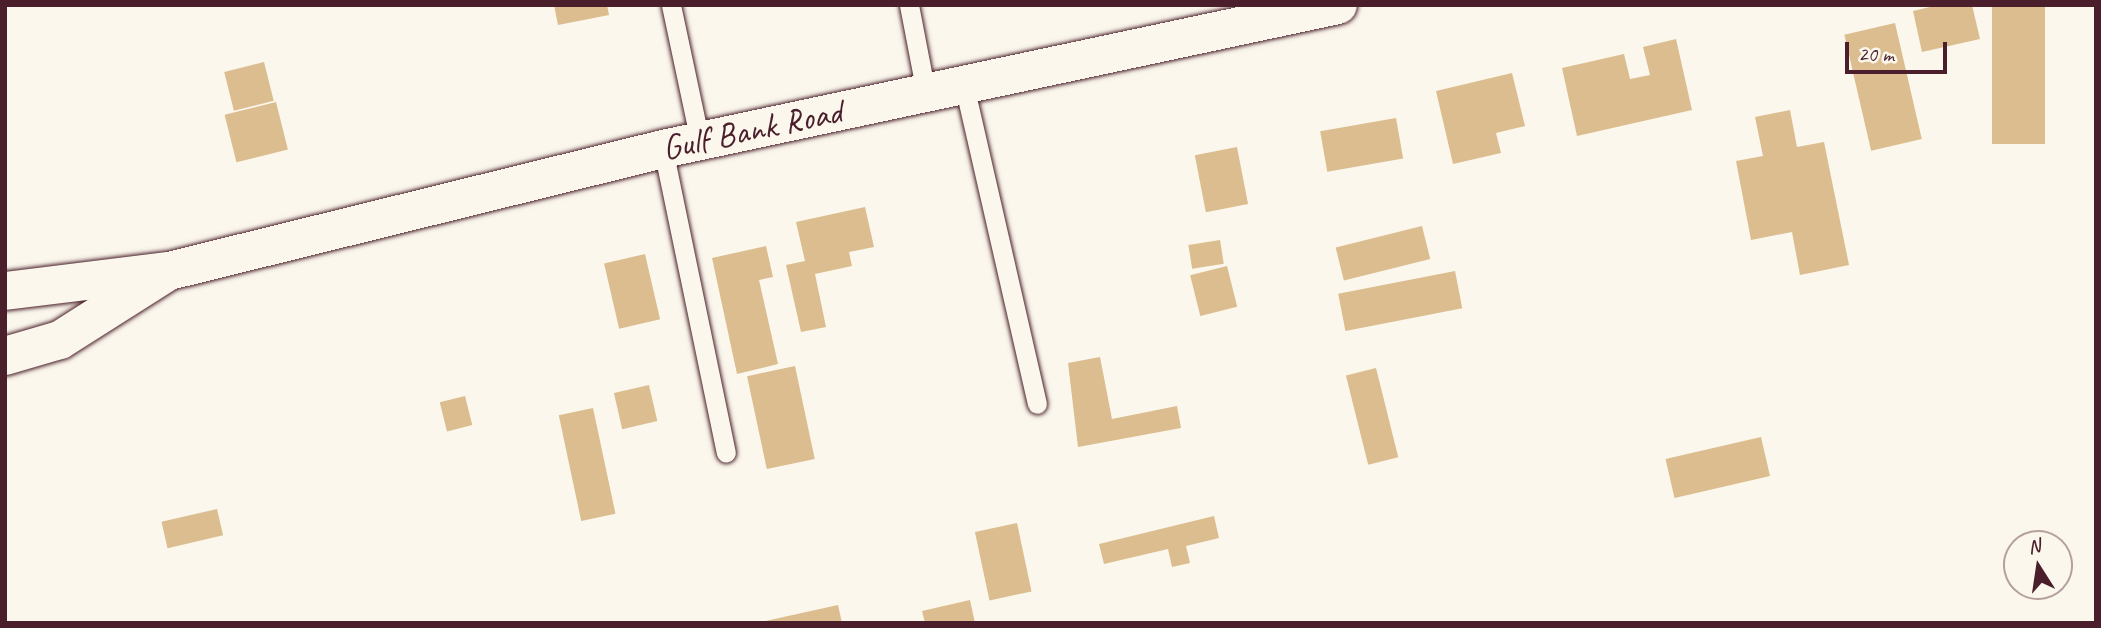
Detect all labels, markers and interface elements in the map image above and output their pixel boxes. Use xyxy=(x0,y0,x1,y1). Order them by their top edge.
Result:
scale bar xyxy=(1849,28,1951,72)
text: 20 m xyxy=(1858,41,1894,67)
street label: Gulf Bank Road xyxy=(658,90,846,170)
north arrow xyxy=(2003,530,2073,600)
text: N xyxy=(2026,533,2042,559)

